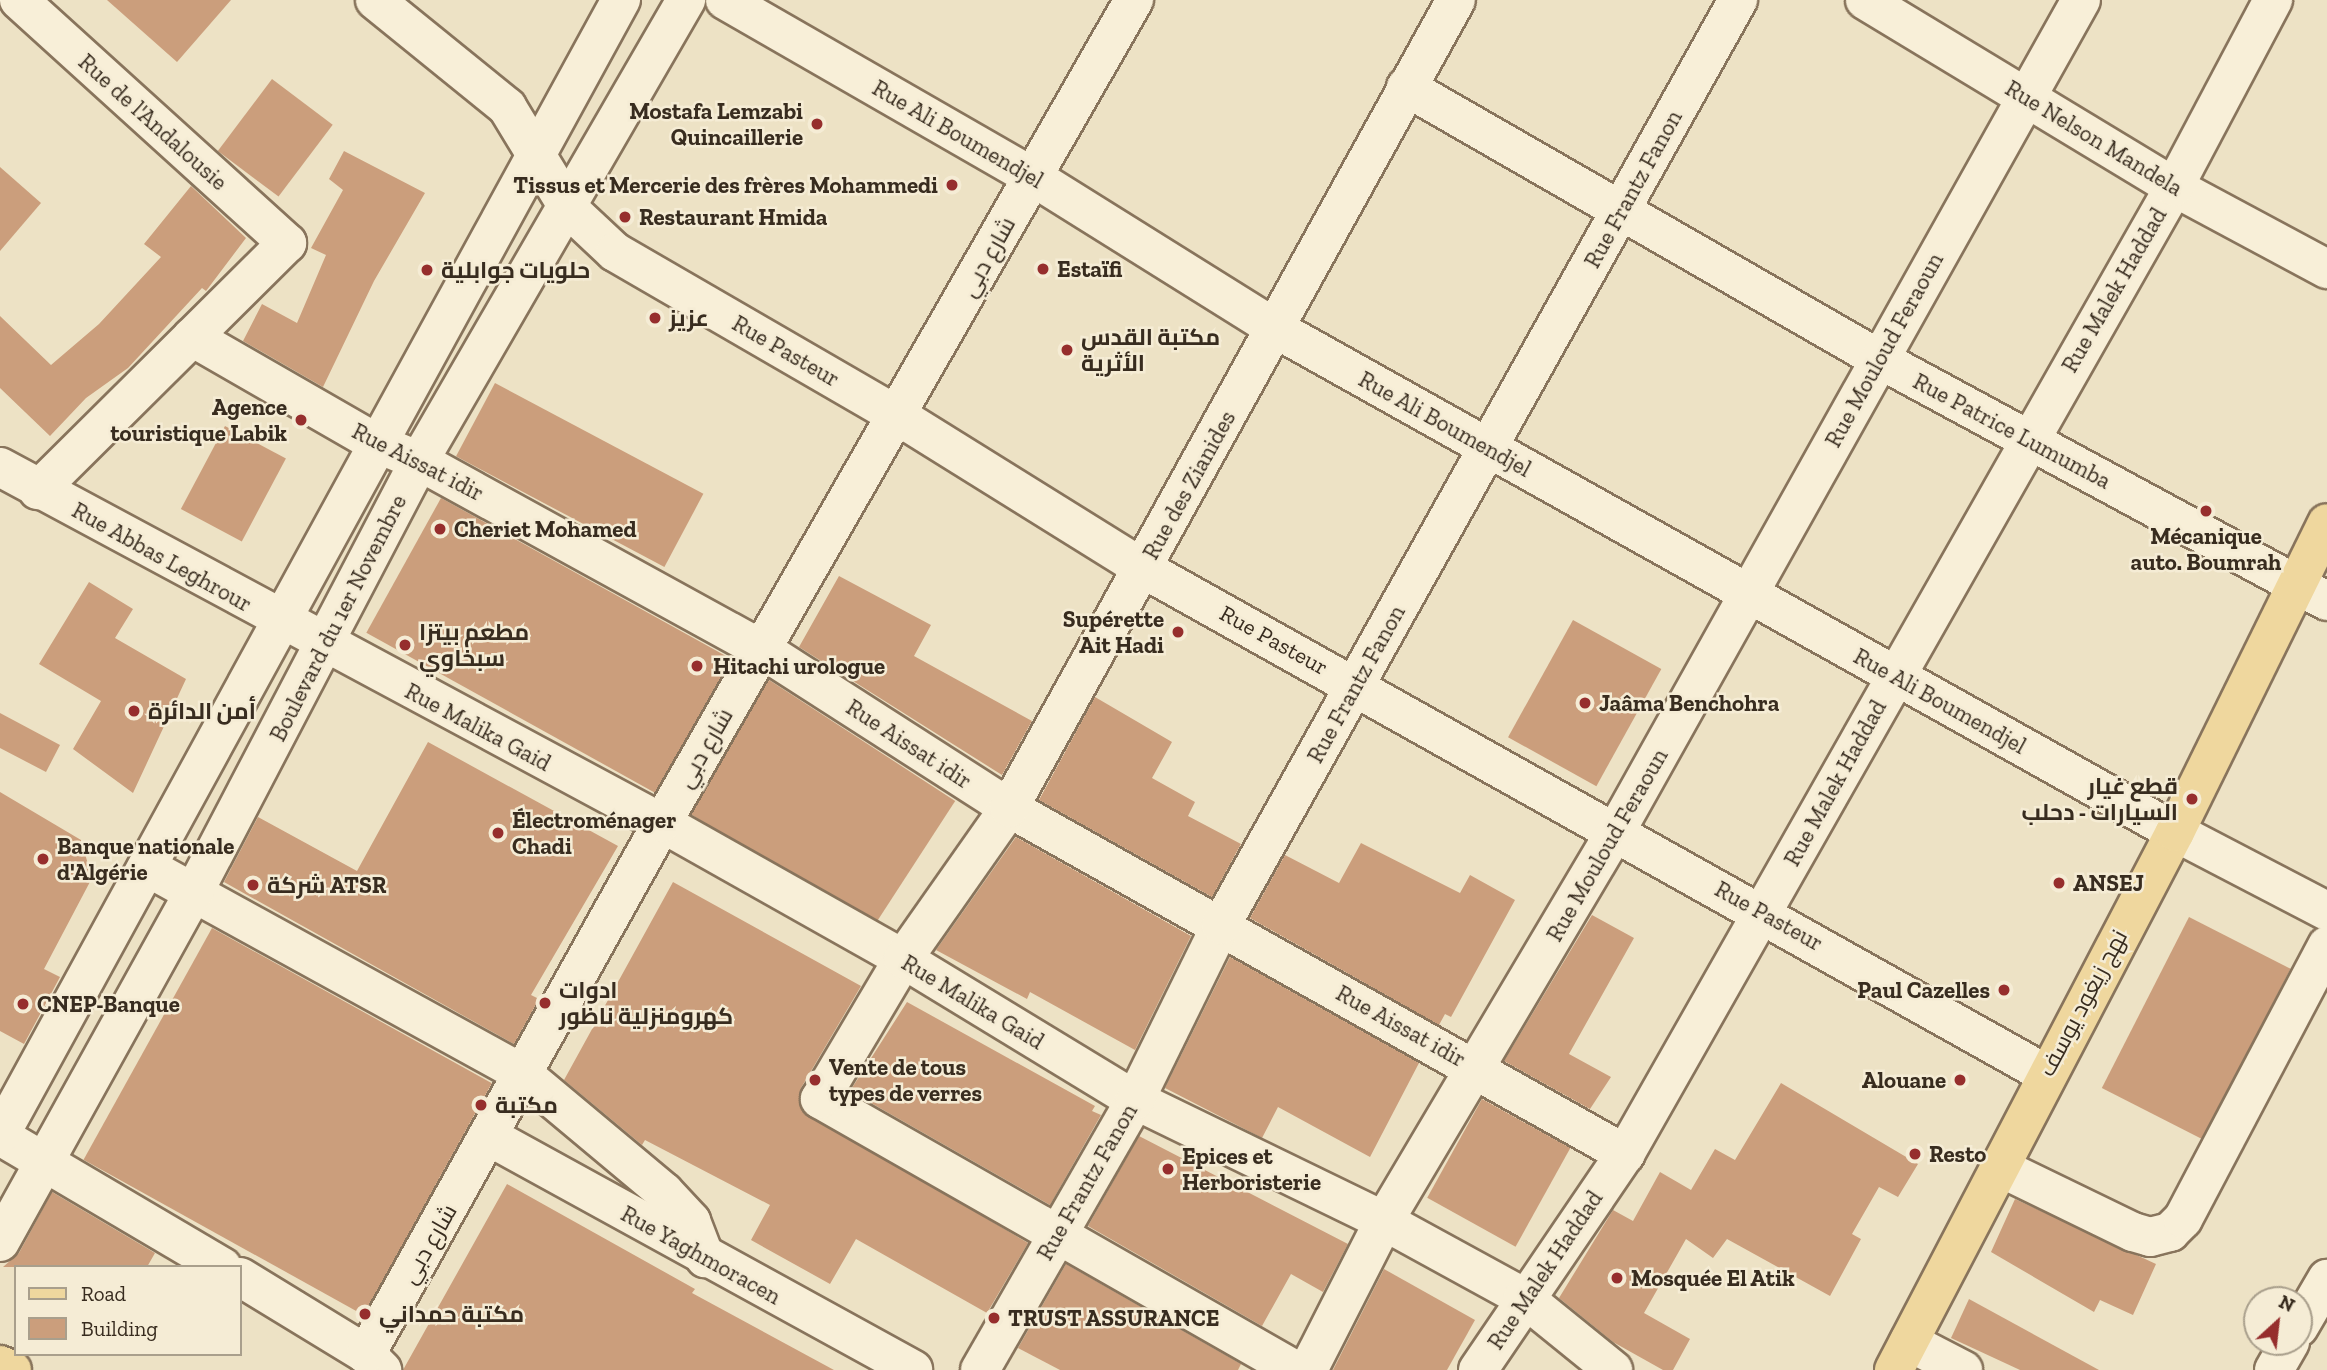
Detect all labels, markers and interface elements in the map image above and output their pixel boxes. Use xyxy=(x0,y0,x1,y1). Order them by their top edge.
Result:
street label: Rue de l'Andalousie xyxy=(73,48,233,196)
street label: Rue Ali Boumendjel xyxy=(867,74,1049,194)
street label: Rue Nelson Mandela xyxy=(2000,74,2188,202)
place label: Mostafa Lemzabi Quincaillerie xyxy=(629,97,803,151)
street label: Rue Frantz Fanon xyxy=(1578,105,1688,273)
marker: Mostafa Lemzabi Quincaillerie xyxy=(809,116,825,132)
place label: Tissus et Mercerie des frères Mohammedi xyxy=(513,171,938,199)
marker: Tissus et Mercerie des frères Mohammedi xyxy=(944,177,960,193)
place label: Restaurant Hmida xyxy=(639,203,827,231)
street label: Rue Malek Haddad xyxy=(2056,203,2172,377)
marker: Restaurant Hmida xyxy=(617,209,633,225)
street label: شارع دبي xyxy=(955,212,1021,302)
street label: Rue Mouloud Feraoun xyxy=(1819,248,1949,452)
place label: Estaïfi xyxy=(1057,255,1123,283)
place label: حلويات جوابلية xyxy=(441,256,590,284)
marker: Estaïfi xyxy=(1035,261,1051,277)
marker: حلويات جوابلية xyxy=(419,262,435,278)
place label: عزيز xyxy=(669,304,709,332)
street label: Rue Pasteur xyxy=(727,309,845,393)
marker: عزيز xyxy=(647,310,663,326)
place label: مكتبة القدس الأثرية xyxy=(1081,323,1220,377)
marker: مكتبة القدس الأثرية xyxy=(1059,342,1075,358)
street label: Rue Ali Boumendjel xyxy=(1354,365,1536,483)
street label: Rue Patrice Lumumba xyxy=(1908,367,2116,495)
place label: Agence touristique Labik xyxy=(110,393,287,447)
street label: Rue des Zianides xyxy=(1137,406,1241,564)
marker: Agence touristique Labik xyxy=(293,412,309,428)
street label: Rue Aissat idir xyxy=(347,417,489,507)
street label: Boulevard du 1er Novembre xyxy=(264,490,412,746)
street label: Rue Abbas Leghrour xyxy=(67,496,257,618)
marker: Mécanique auto. Boumrah xyxy=(2198,503,2214,519)
place label: Cheriet Mohamed xyxy=(454,515,637,543)
marker: Cheriet Mohamed xyxy=(432,521,448,537)
place label: Mécanique auto. Boumrah xyxy=(2131,522,2281,576)
street label: Rue Pasteur xyxy=(1215,599,1333,681)
street label: Rue Frantz Fanon xyxy=(1301,600,1411,768)
place label: Supérette Ait Hadi xyxy=(1063,605,1164,659)
place label: مطعم بيتزا سبخاوي xyxy=(419,618,529,672)
marker: Supérette Ait Hadi xyxy=(1170,624,1186,640)
marker: مطعم بيتزا سبخاوي xyxy=(397,637,413,653)
street label: Rue Ali Boumendjel xyxy=(1849,642,2031,760)
place label: Hitachi urologue xyxy=(713,652,885,680)
marker: Hitachi urologue xyxy=(687,656,707,676)
street label: Rue Malika Gaid xyxy=(400,677,556,777)
place label: Jaâma Benchohra xyxy=(1599,689,1779,717)
street label: Rue Aissat idir xyxy=(841,693,977,795)
marker: Jaâma Benchohra xyxy=(1577,695,1593,711)
street label: Rue Malek Haddad xyxy=(1778,695,1892,871)
place label: أمن الدائرة xyxy=(148,697,256,725)
marker: أمن الدائرة xyxy=(126,703,142,719)
street label: شارع دبي xyxy=(671,703,739,793)
street label: Rue Mouloud Feraoun xyxy=(1541,744,1673,946)
place label: قطع غيار السيارات - دحلب xyxy=(2021,772,2178,826)
marker: قطع غيار السيارات - دحلب xyxy=(2184,791,2200,807)
place label: Électroménager Chadi xyxy=(512,806,676,860)
marker: Électroménager Chadi xyxy=(490,825,506,841)
place label: Banque nationale d'Algérie xyxy=(57,832,234,886)
marker: Banque nationale d'Algérie xyxy=(35,851,51,867)
place label: ANSEJ xyxy=(2073,869,2144,897)
place label: شركة ATSR xyxy=(267,871,387,899)
street label: Rue Pasteur xyxy=(1710,875,1828,957)
marker: ANSEJ xyxy=(2051,875,2067,891)
marker: شركة ATSR xyxy=(245,877,261,893)
street label: نهج زيغود يوسف xyxy=(2033,925,2133,1081)
street label: Rue Malika Gaid xyxy=(897,949,1049,1055)
place label: ادوات كهرومنزلية ناظور xyxy=(559,976,733,1030)
place label: Paul Cazelles xyxy=(1857,976,1990,1004)
street label: Rue Aissat idir xyxy=(1331,979,1471,1073)
marker: Paul Cazelles xyxy=(1996,982,2012,998)
place label: CNEP-Banque xyxy=(37,990,180,1018)
marker: ادوات كهرومنزلية ناظور xyxy=(537,995,553,1011)
marker: CNEP-Banque xyxy=(15,996,31,1012)
place label: Vente de tous types de verres xyxy=(829,1053,983,1107)
place label: Alouane xyxy=(1862,1066,1946,1094)
marker: Vente de tous types de verres xyxy=(807,1072,823,1088)
marker: Alouane xyxy=(1952,1072,1968,1088)
place label: مكتبة xyxy=(495,1091,558,1119)
marker: مكتبة xyxy=(473,1097,489,1113)
street label: Rue Frantz Fanon xyxy=(1031,1099,1143,1265)
place label: Resto xyxy=(1929,1140,1986,1168)
place label: Epices et Herboristerie xyxy=(1182,1142,1321,1196)
marker: Resto xyxy=(1907,1146,1923,1162)
marker: Epices et Herboristerie xyxy=(1160,1161,1176,1177)
street label: Rue Malek Haddad xyxy=(1482,1185,1608,1355)
street label: شارع دبي xyxy=(395,1199,463,1289)
street label: Rue Yaghmoracen xyxy=(616,1199,786,1311)
place label: Mosquée El Atik xyxy=(1631,1264,1795,1292)
legend xyxy=(14,1265,242,1356)
marker: Mosquée El Atik xyxy=(1609,1270,1625,1286)
text: Road xyxy=(81,1281,126,1306)
north arrow xyxy=(2243,1286,2313,1356)
text: N xyxy=(2275,1290,2299,1317)
place label: مكتبة حمداني xyxy=(379,1300,524,1328)
place label: TRUST ASSURANCE xyxy=(1008,1304,1220,1332)
marker: مكتبة حمداني xyxy=(357,1306,373,1322)
marker: TRUST ASSURANCE xyxy=(986,1310,1002,1326)
text: Building xyxy=(81,1316,158,1341)

